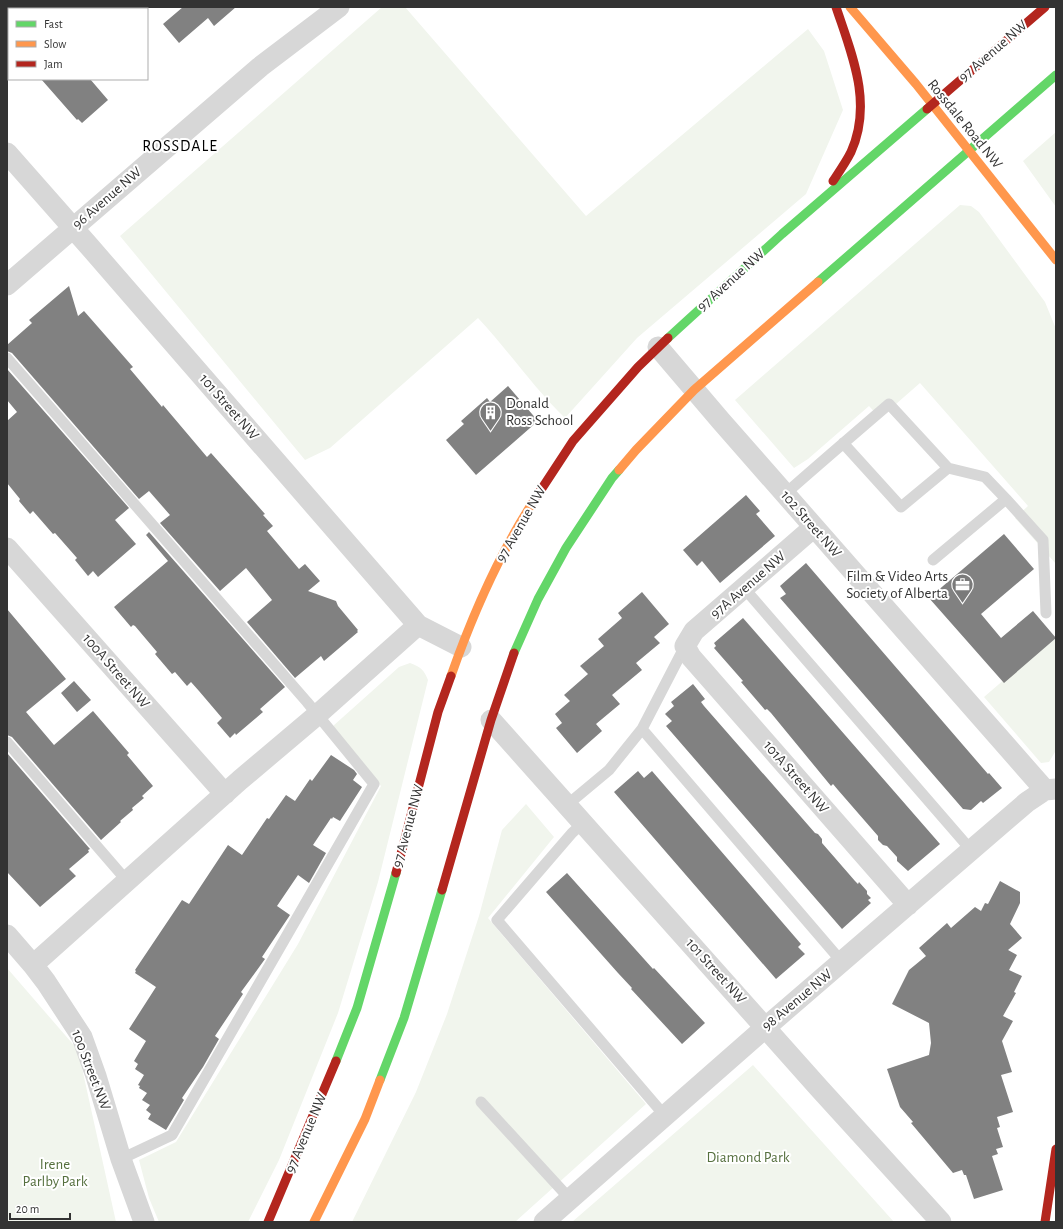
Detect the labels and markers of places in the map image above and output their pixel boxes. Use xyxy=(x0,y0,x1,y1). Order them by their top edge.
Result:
place label: Donald Ross School xyxy=(506,396,574,428)
building icon: Donald Ross School xyxy=(477,399,503,432)
place label: Film & Video Arts Society of Alberta xyxy=(846,569,948,601)
office icon: Film & Video Arts Society of Alberta xyxy=(950,572,976,605)

